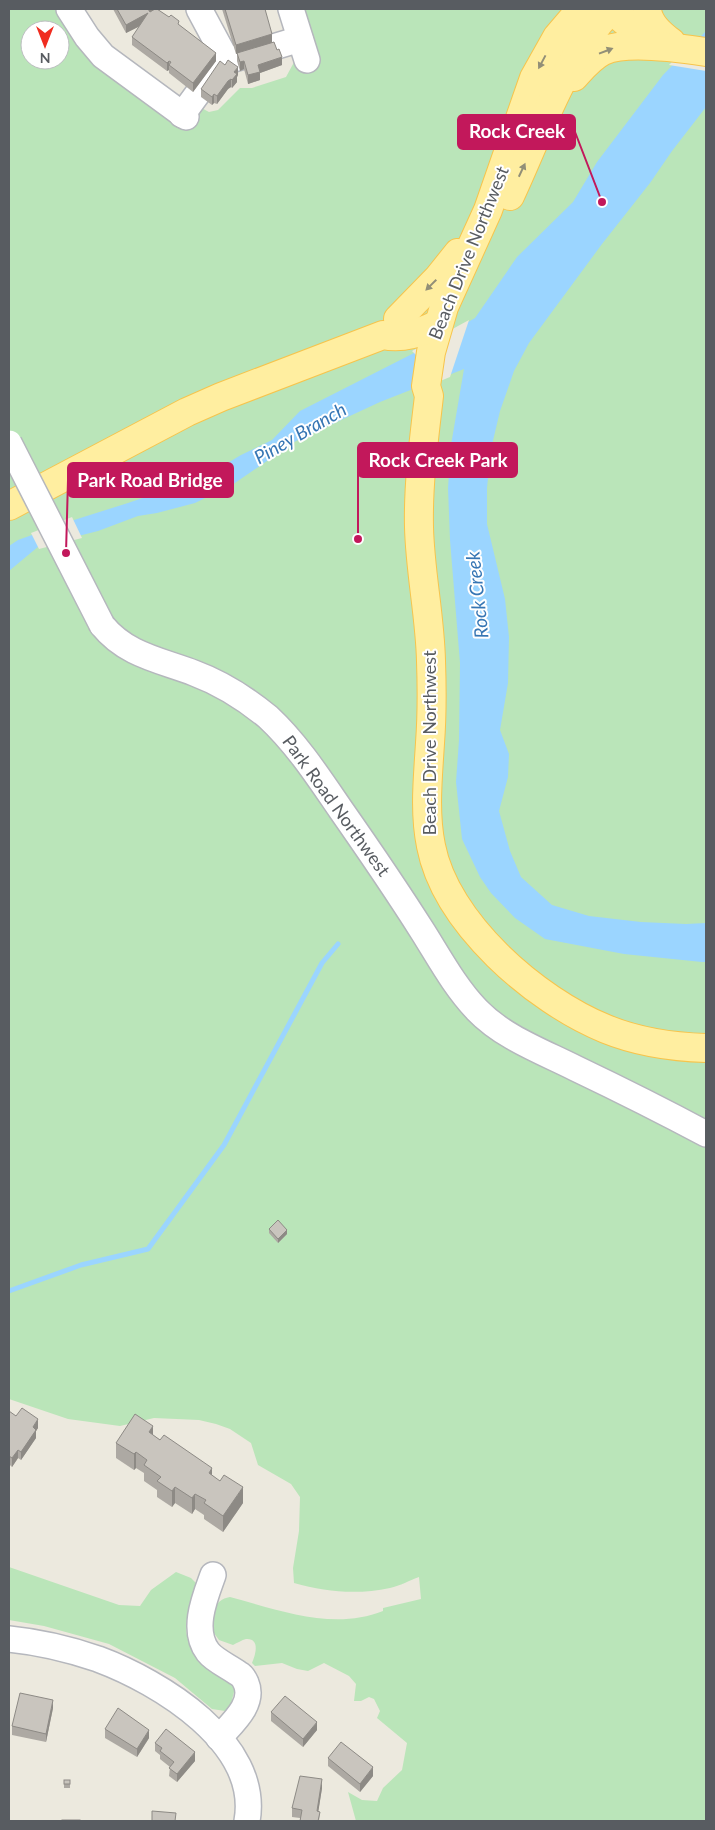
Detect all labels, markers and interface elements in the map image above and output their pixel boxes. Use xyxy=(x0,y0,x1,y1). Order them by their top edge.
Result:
north arrow xyxy=(20,20,70,70)
one-way arrow xyxy=(599,46,613,54)
text: N xyxy=(40,50,50,67)
one-way arrow xyxy=(538,55,547,69)
callout: Rock Creek xyxy=(458,115,575,149)
text: Rock Creek xyxy=(469,119,566,142)
street label: Beach Drive Northwest xyxy=(423,162,513,343)
one-way arrow xyxy=(519,163,527,177)
one-way arrow xyxy=(425,279,437,291)
water label: Piney Branch xyxy=(249,397,350,468)
callout: Rock Creek Park xyxy=(358,443,517,477)
text: Rock Creek Park xyxy=(368,448,508,471)
callout: Park Road Bridge xyxy=(68,463,233,497)
text: Park Road Bridge xyxy=(77,468,223,491)
water label: Rock Creek xyxy=(460,549,493,640)
street label: Beach Drive Northwest xyxy=(418,650,440,836)
street label: Park Road Northwest xyxy=(278,731,396,881)

